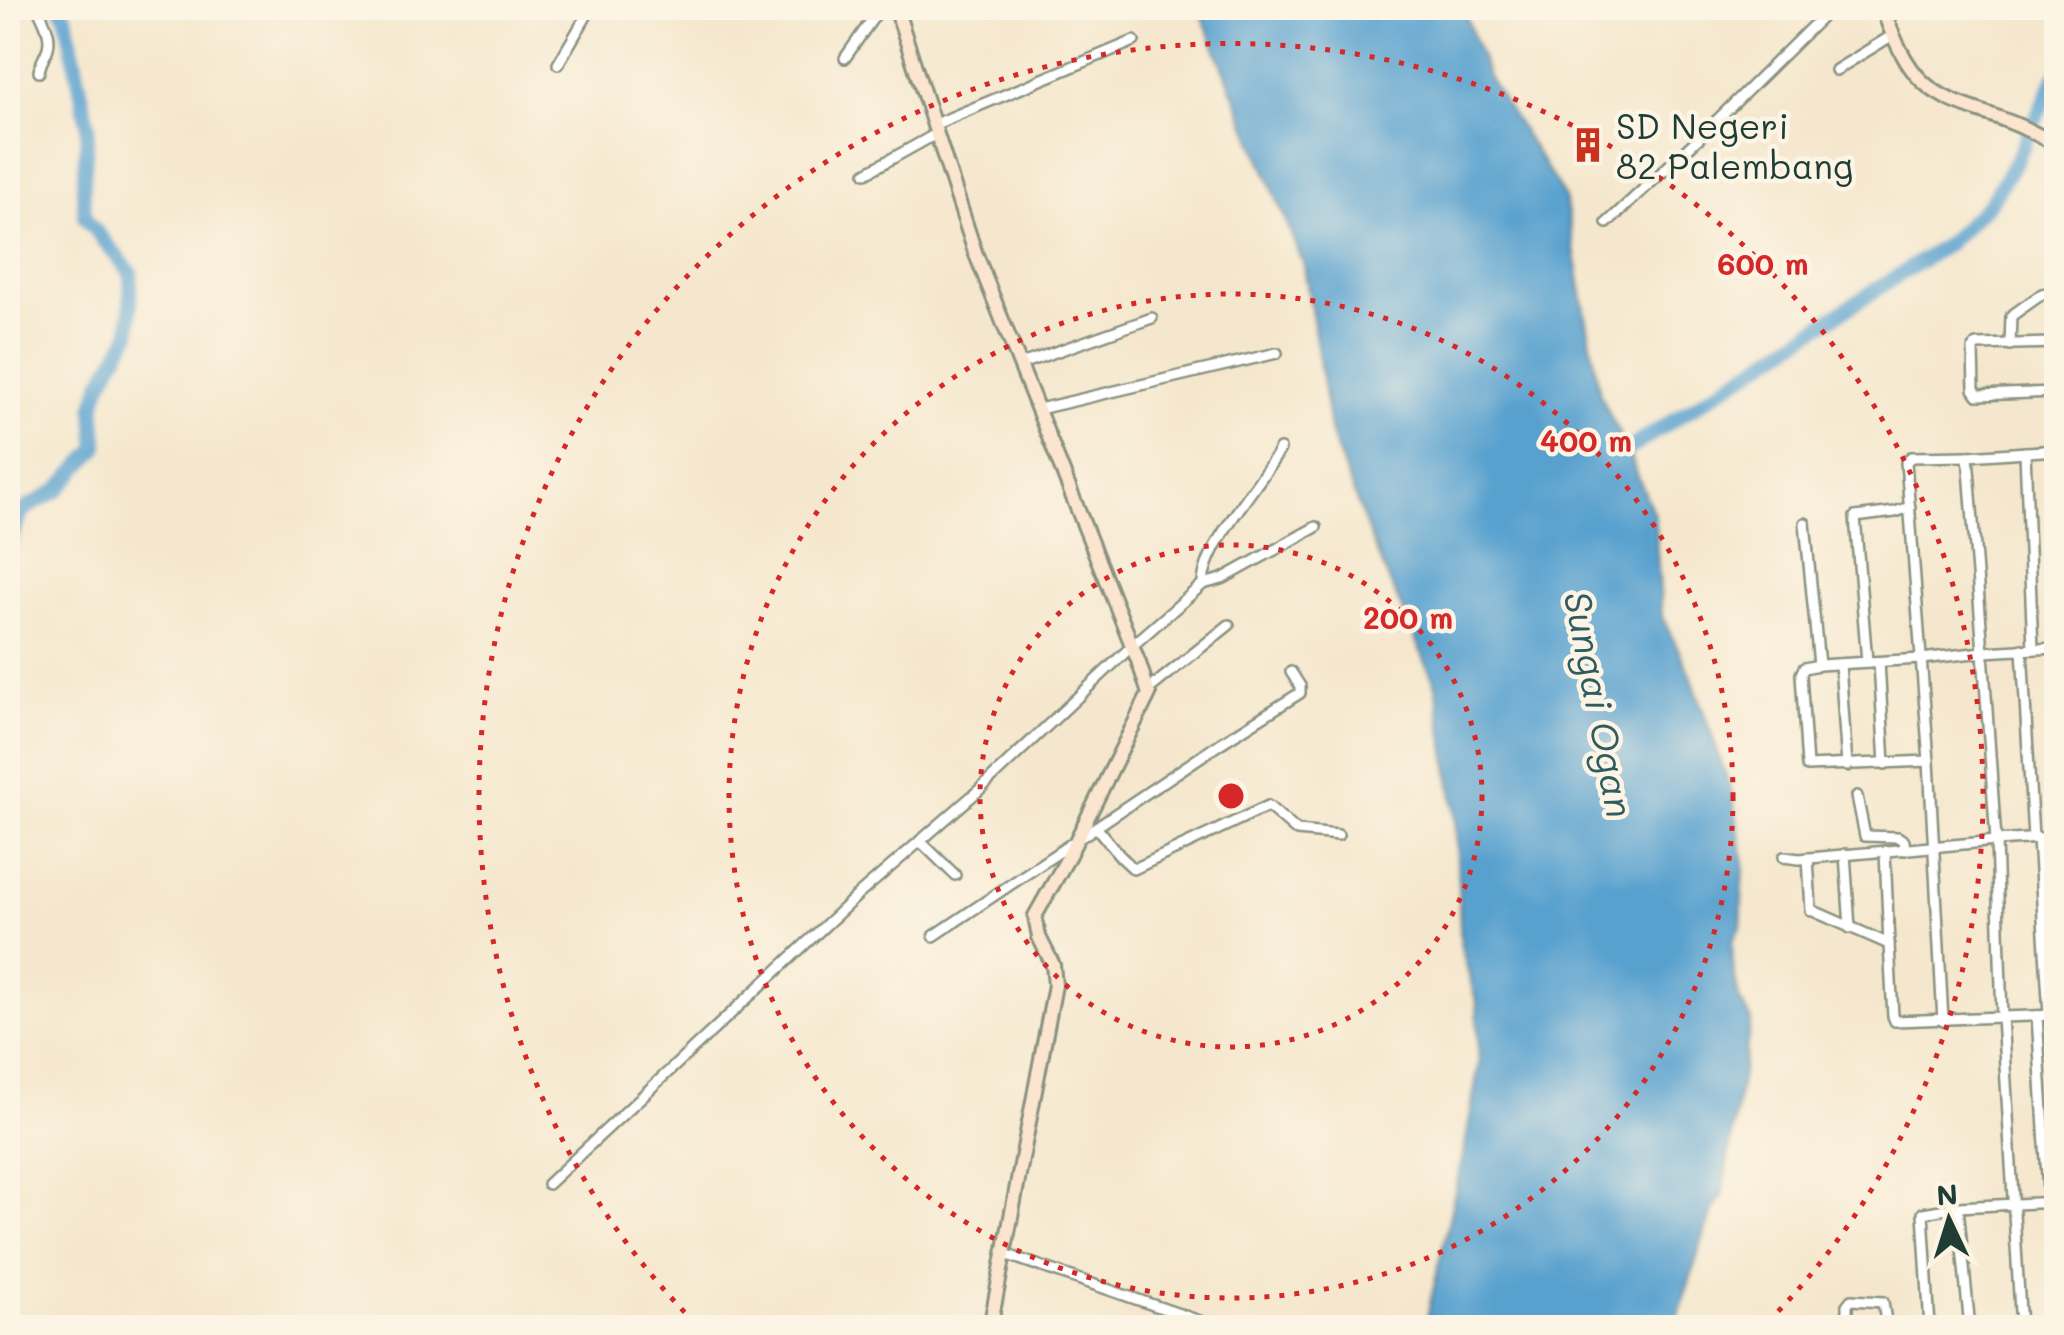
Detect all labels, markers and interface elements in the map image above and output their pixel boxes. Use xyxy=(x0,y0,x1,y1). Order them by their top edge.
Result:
place label: SD Negeri 82 Palembang xyxy=(1616,102,1853,188)
building icon: SD Negeri 82 Palembang xyxy=(1569,126,1607,164)
text: 600 m xyxy=(1717,243,1809,283)
text: 400 m xyxy=(1540,420,1632,460)
water label: Sungai Ogan xyxy=(1553,587,1646,822)
text: 200 m xyxy=(1363,597,1453,637)
centre of rings xyxy=(1213,778,1249,814)
north arrow xyxy=(1899,1170,1999,1270)
text: N xyxy=(1935,1175,1959,1213)

